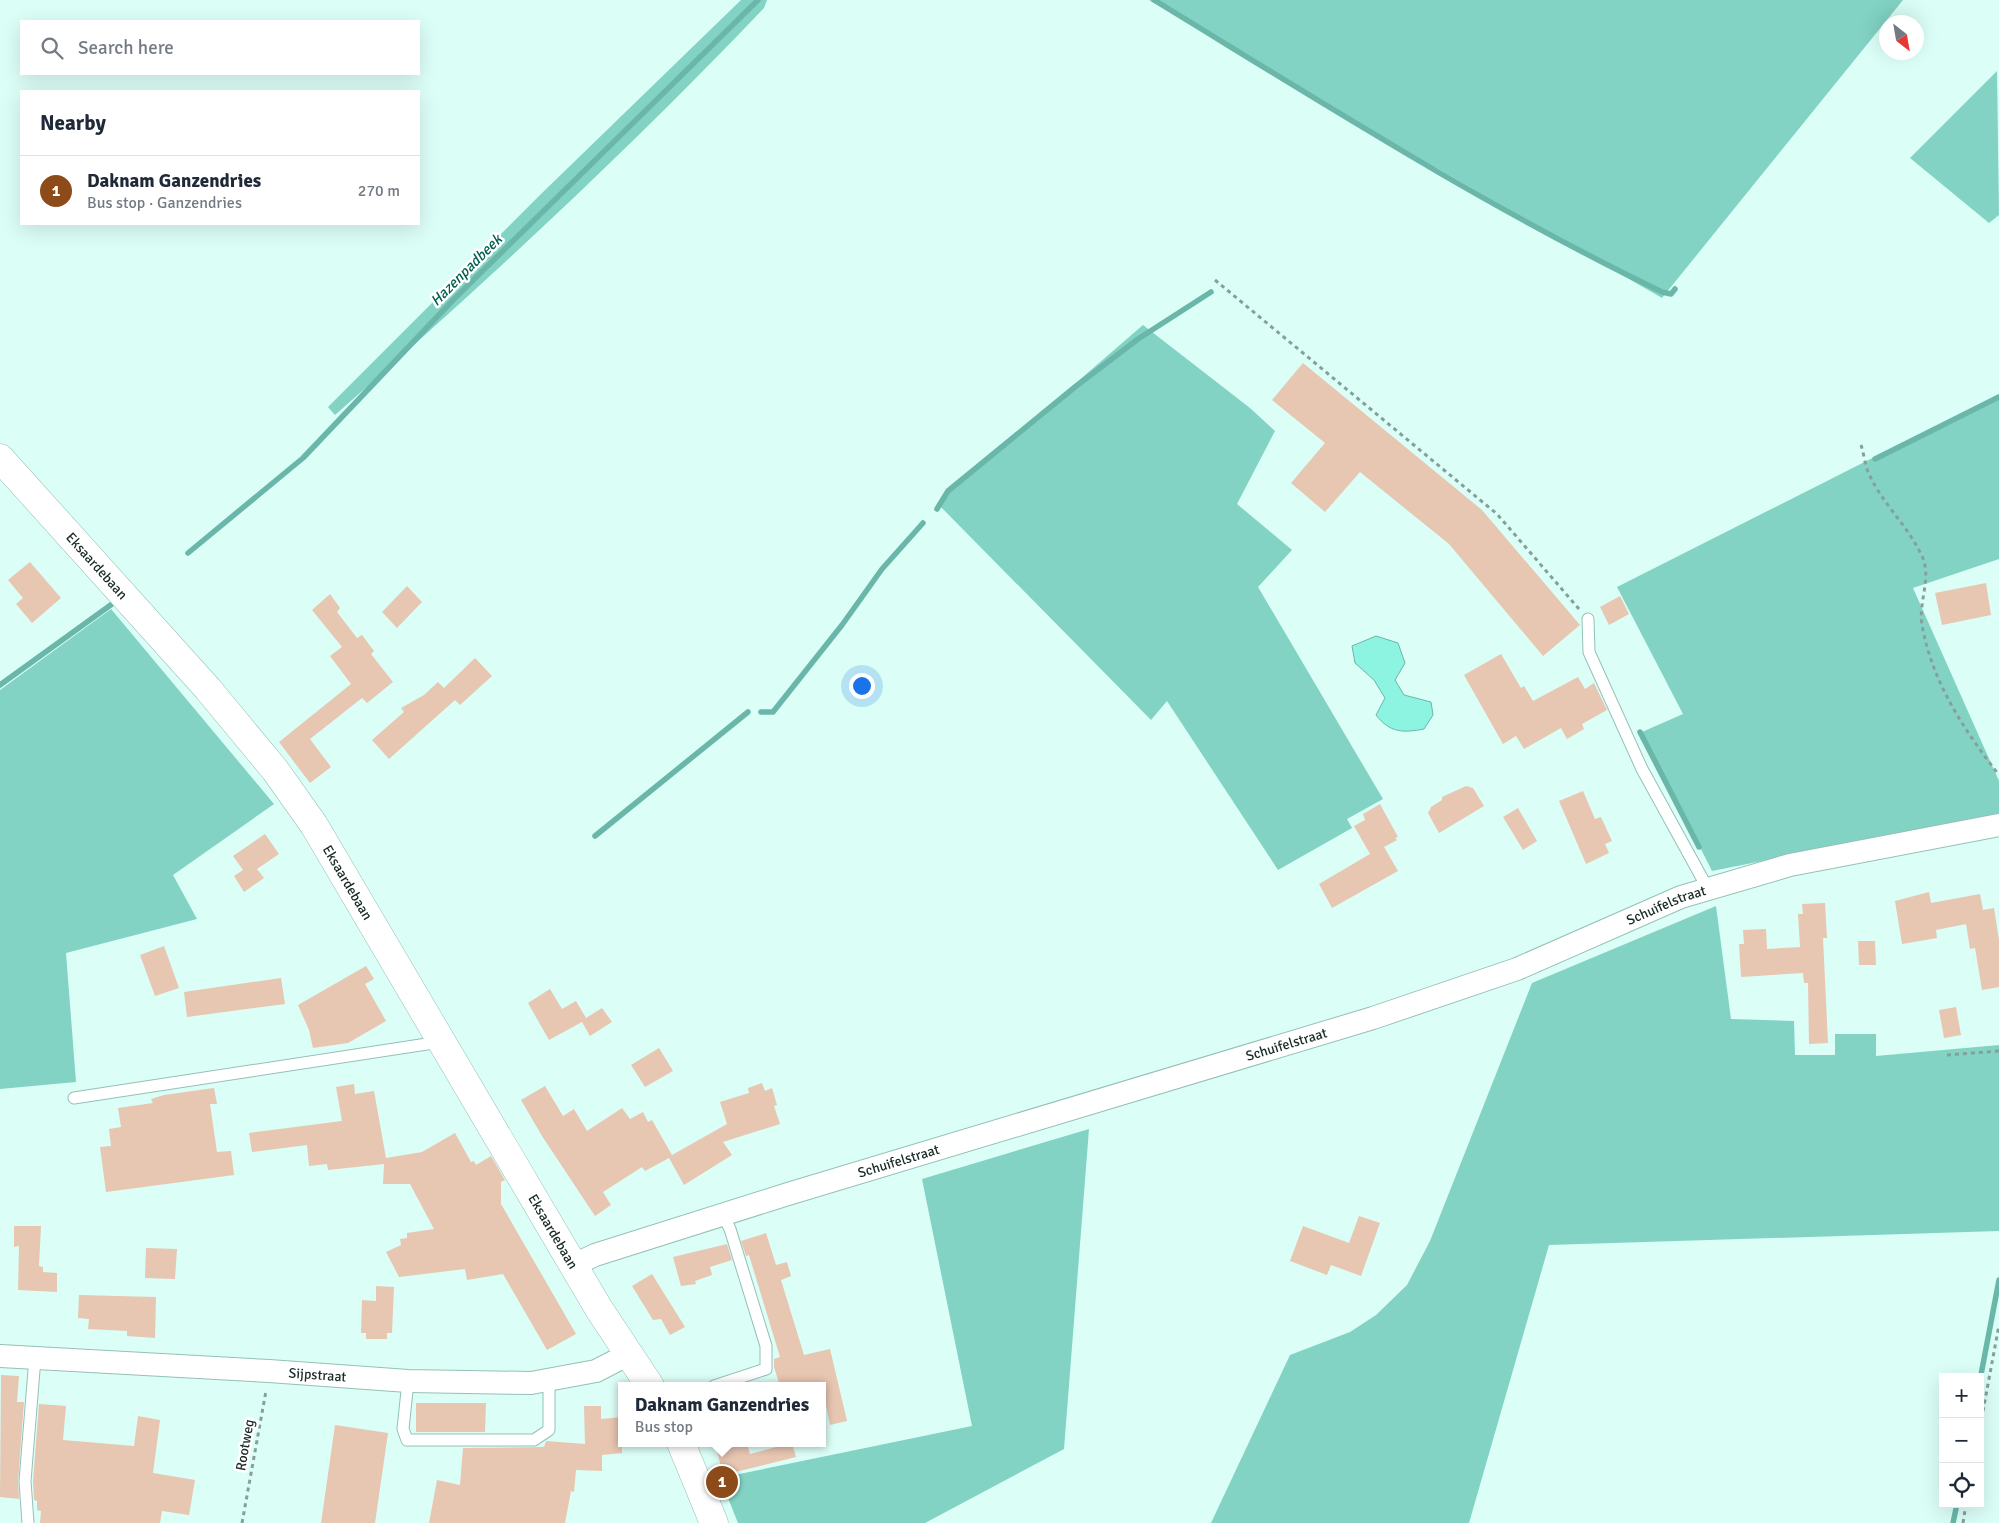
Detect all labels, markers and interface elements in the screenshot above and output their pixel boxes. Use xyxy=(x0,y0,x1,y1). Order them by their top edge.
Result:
north arrow xyxy=(1879,15,1924,60)
search box xyxy=(20,20,420,75)
icon: search xyxy=(38,34,66,62)
text: Search here xyxy=(78,36,174,60)
text: Nearby xyxy=(40,110,106,136)
text: Daknam Ganzendries xyxy=(87,169,261,193)
text: 1 xyxy=(52,181,60,201)
text: 270 m xyxy=(358,181,400,201)
text: Bus stop · Ganzendries xyxy=(87,193,242,213)
water label: Hazenpadbeek xyxy=(426,229,507,310)
street label: Eksaardebaan xyxy=(63,529,131,603)
your location xyxy=(849,673,875,699)
street label: Eksaardebaan xyxy=(319,842,376,923)
street label: Schuifelstraat xyxy=(1624,882,1708,928)
street label: Schuifelstraat xyxy=(1244,1024,1329,1064)
street label: Schuifelstraat xyxy=(856,1140,941,1181)
street label: Eksaardebaan xyxy=(525,1191,582,1272)
street label: Sijpstraat xyxy=(288,1364,347,1385)
map controls xyxy=(1939,1373,1984,1508)
button: + xyxy=(1939,1373,1984,1418)
popup xyxy=(618,1382,826,1447)
text: Daknam Ganzendries xyxy=(635,1393,809,1417)
text: Bus stop xyxy=(635,1417,693,1437)
street label: Rootweg xyxy=(232,1418,258,1472)
button: − xyxy=(1939,1418,1984,1463)
pin: 1 xyxy=(706,1463,738,1501)
button: locate xyxy=(1939,1463,1984,1508)

